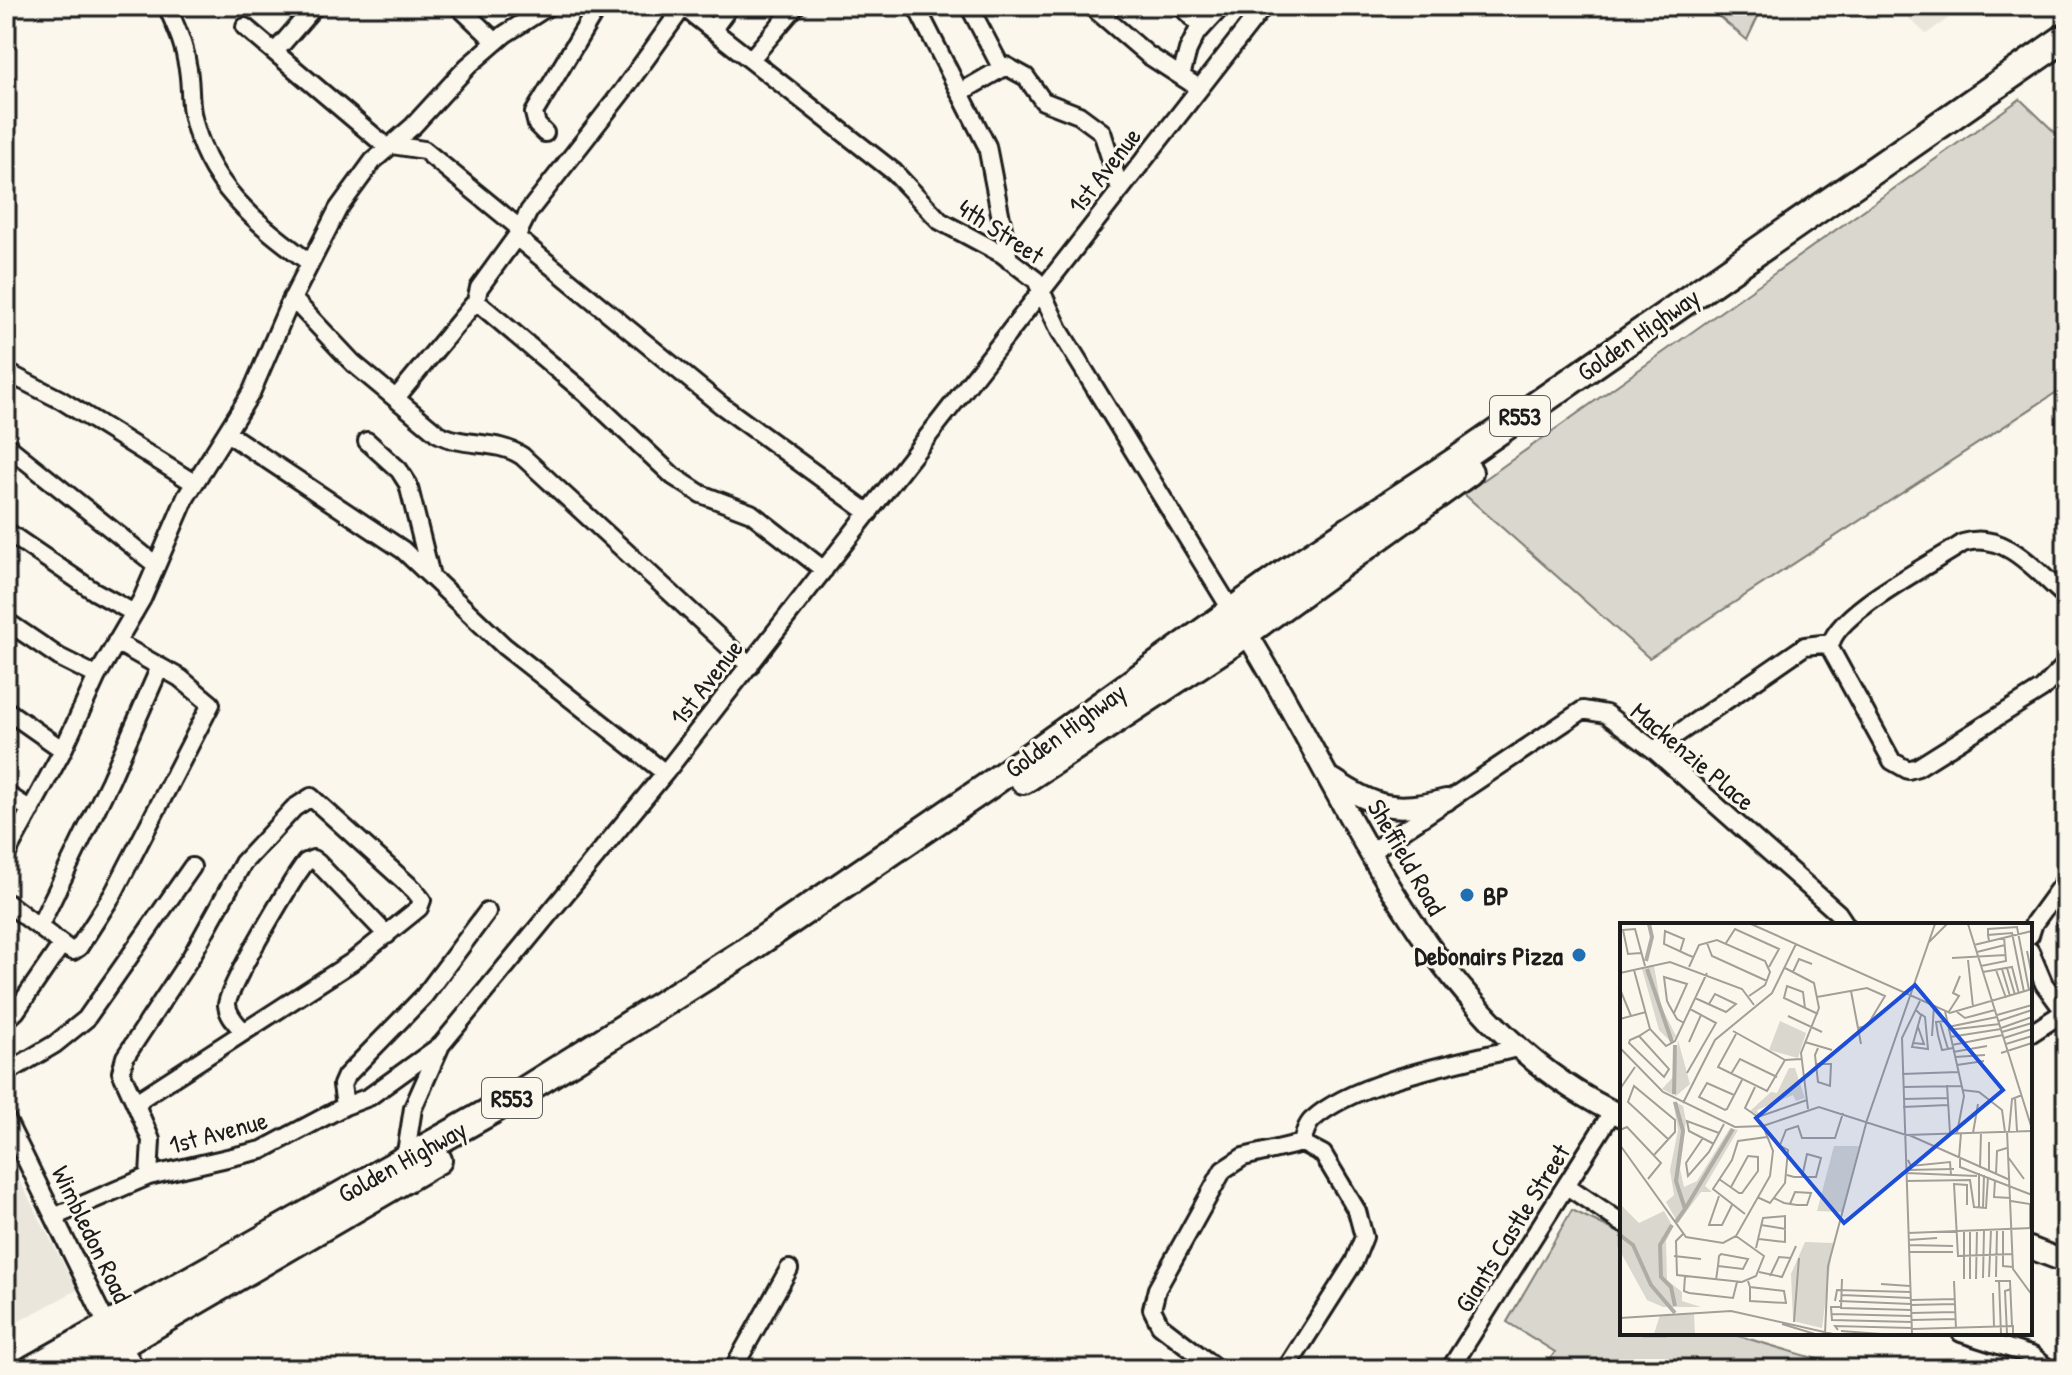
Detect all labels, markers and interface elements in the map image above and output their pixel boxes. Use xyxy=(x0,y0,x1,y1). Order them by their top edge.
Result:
street label: 1st Avenue xyxy=(1059,120,1149,220)
street label: 4th Street xyxy=(951,190,1052,272)
street label: Golden Highway xyxy=(1570,279,1706,389)
road number: R553 xyxy=(1490,396,1550,436)
street label: 1st Avenue xyxy=(661,632,751,732)
street label: Golden Highway xyxy=(997,674,1133,786)
street label: Mackenzie Place xyxy=(1624,694,1762,818)
street label: Sheffield Road xyxy=(1360,793,1454,921)
place label: BP xyxy=(1483,878,1509,913)
marker: BP xyxy=(1458,886,1476,904)
inset map xyxy=(1620,923,2032,1335)
place label: Debonairs Pizza xyxy=(1415,938,1564,973)
marker: Debonairs Pizza xyxy=(1570,946,1588,964)
road number: R553 xyxy=(482,1078,542,1118)
street label: 1st Avenue xyxy=(165,1102,271,1162)
street label: Golden Highway xyxy=(331,1111,473,1211)
street label: Giants Castle Street xyxy=(1446,1136,1578,1319)
street label: Wimbledon Road xyxy=(44,1160,140,1308)

